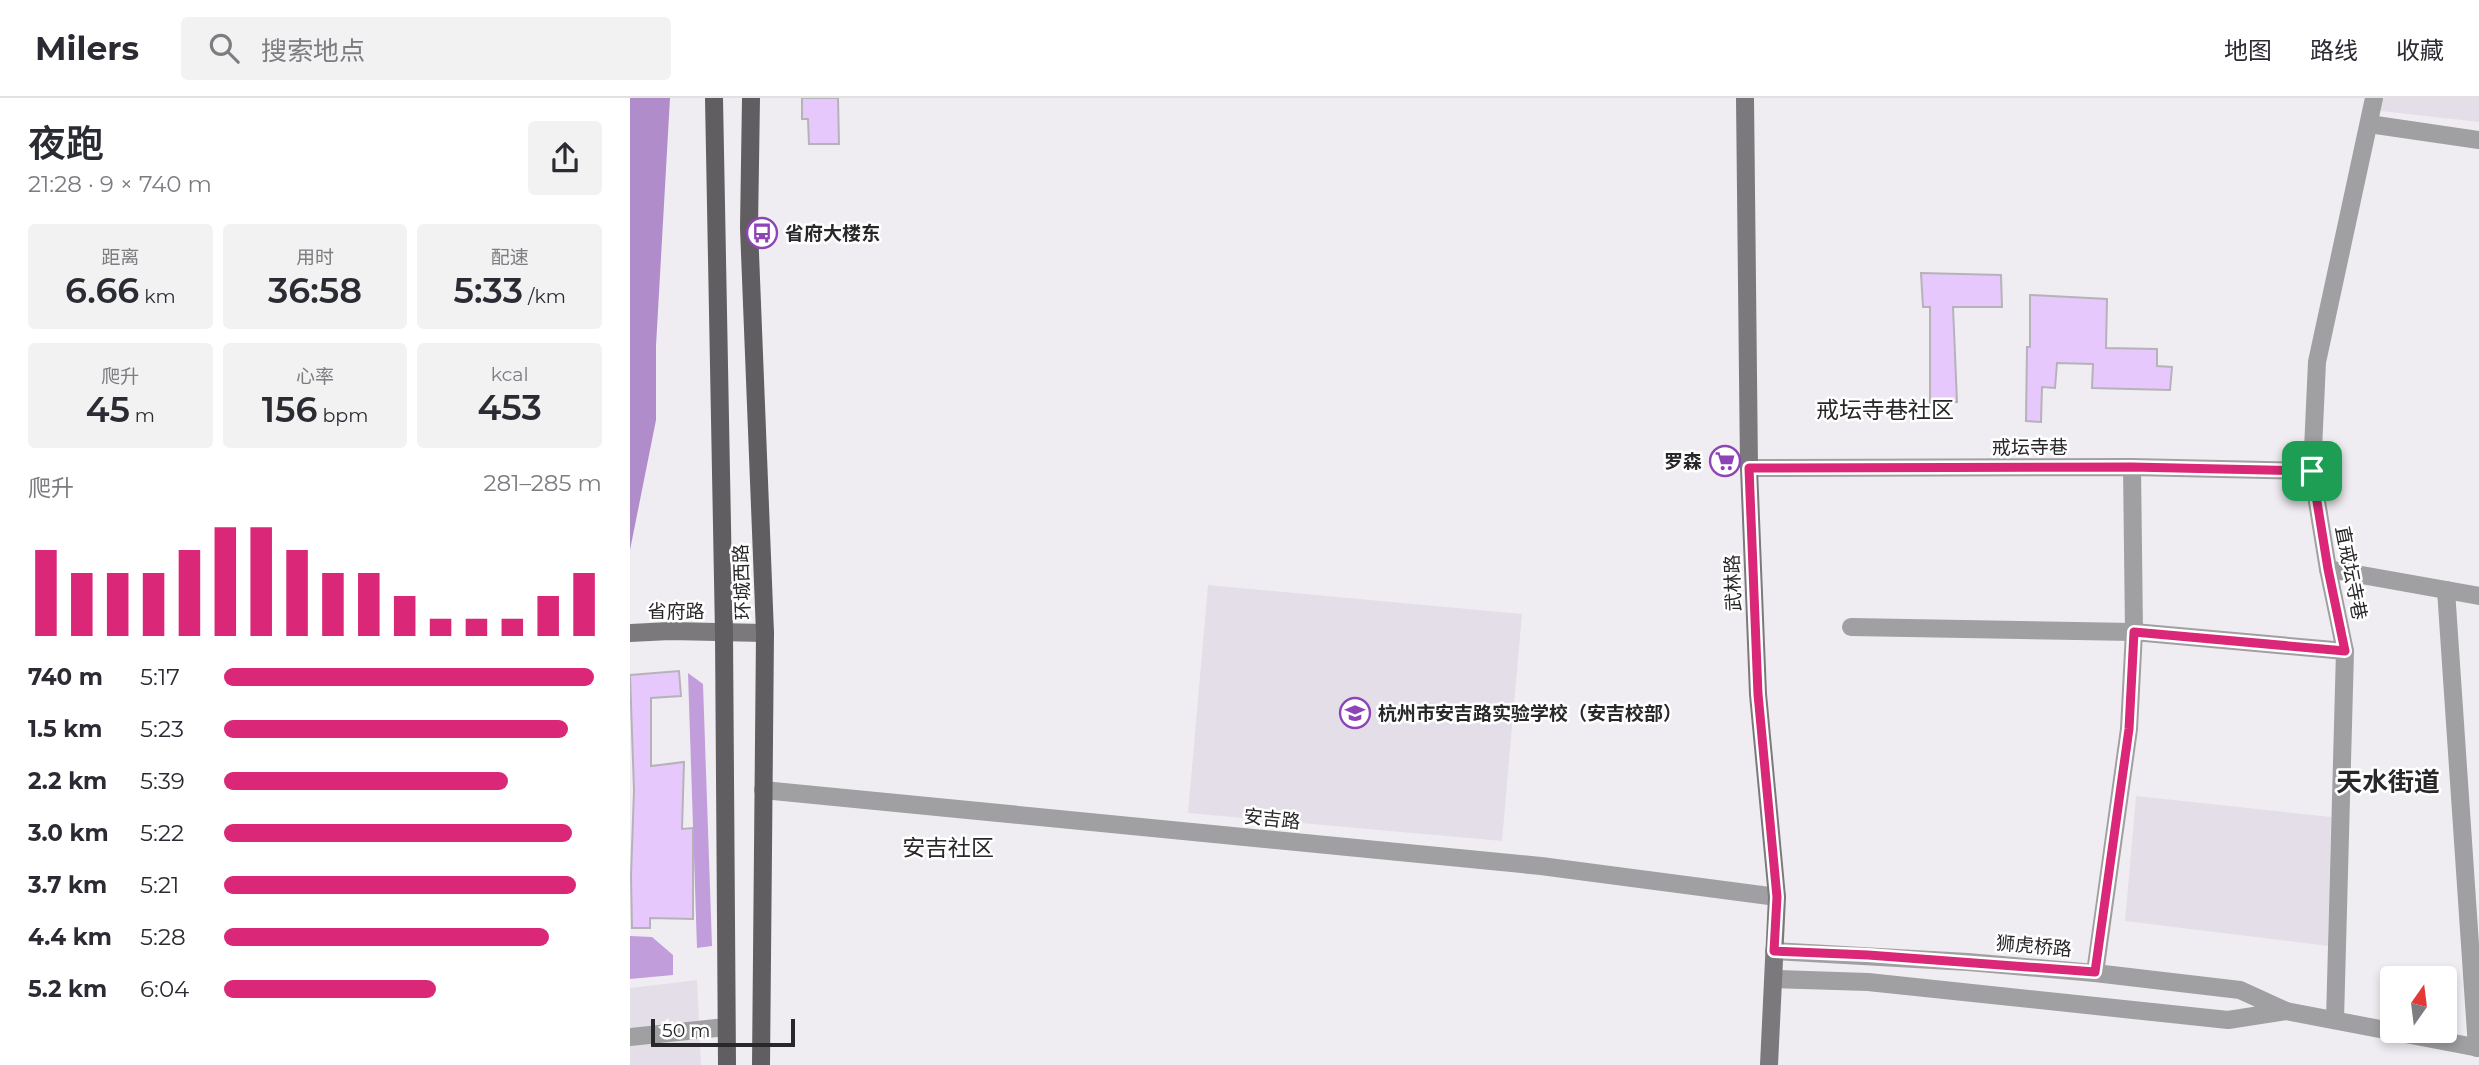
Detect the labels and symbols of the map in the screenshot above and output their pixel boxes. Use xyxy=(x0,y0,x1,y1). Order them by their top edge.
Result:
bus stop icon: 省府大楼东 xyxy=(745,216,779,250)
place label: 省府大楼东 xyxy=(785,222,880,245)
district label: 戒坛寺巷社区 xyxy=(1816,396,1954,424)
street label: 戒坛寺巷 xyxy=(1992,436,2068,459)
pin xyxy=(2282,441,2342,501)
supermarket icon: 罗森 xyxy=(1708,444,1742,478)
place label: 罗森 xyxy=(1664,450,1702,473)
street label: 直戒坛寺巷 xyxy=(2331,524,2371,622)
street label: 环城西路 xyxy=(729,544,755,620)
street label: 武林路 xyxy=(1721,554,1745,612)
street label: 省府路 xyxy=(647,600,705,623)
school or university icon: 杭州市安吉路实验学校（安吉校部） xyxy=(1338,696,1372,730)
place label: 杭州市安吉路实验学校（安吉校部） xyxy=(1378,702,1682,725)
district label: 天水街道 xyxy=(2336,766,2440,798)
street label: 安吉路 xyxy=(1242,805,1302,833)
district label: 安吉社区 xyxy=(902,834,994,862)
street label: 狮虎桥路 xyxy=(1995,931,2073,961)
north arrow xyxy=(2380,966,2457,1043)
scale bar xyxy=(651,1016,794,1048)

